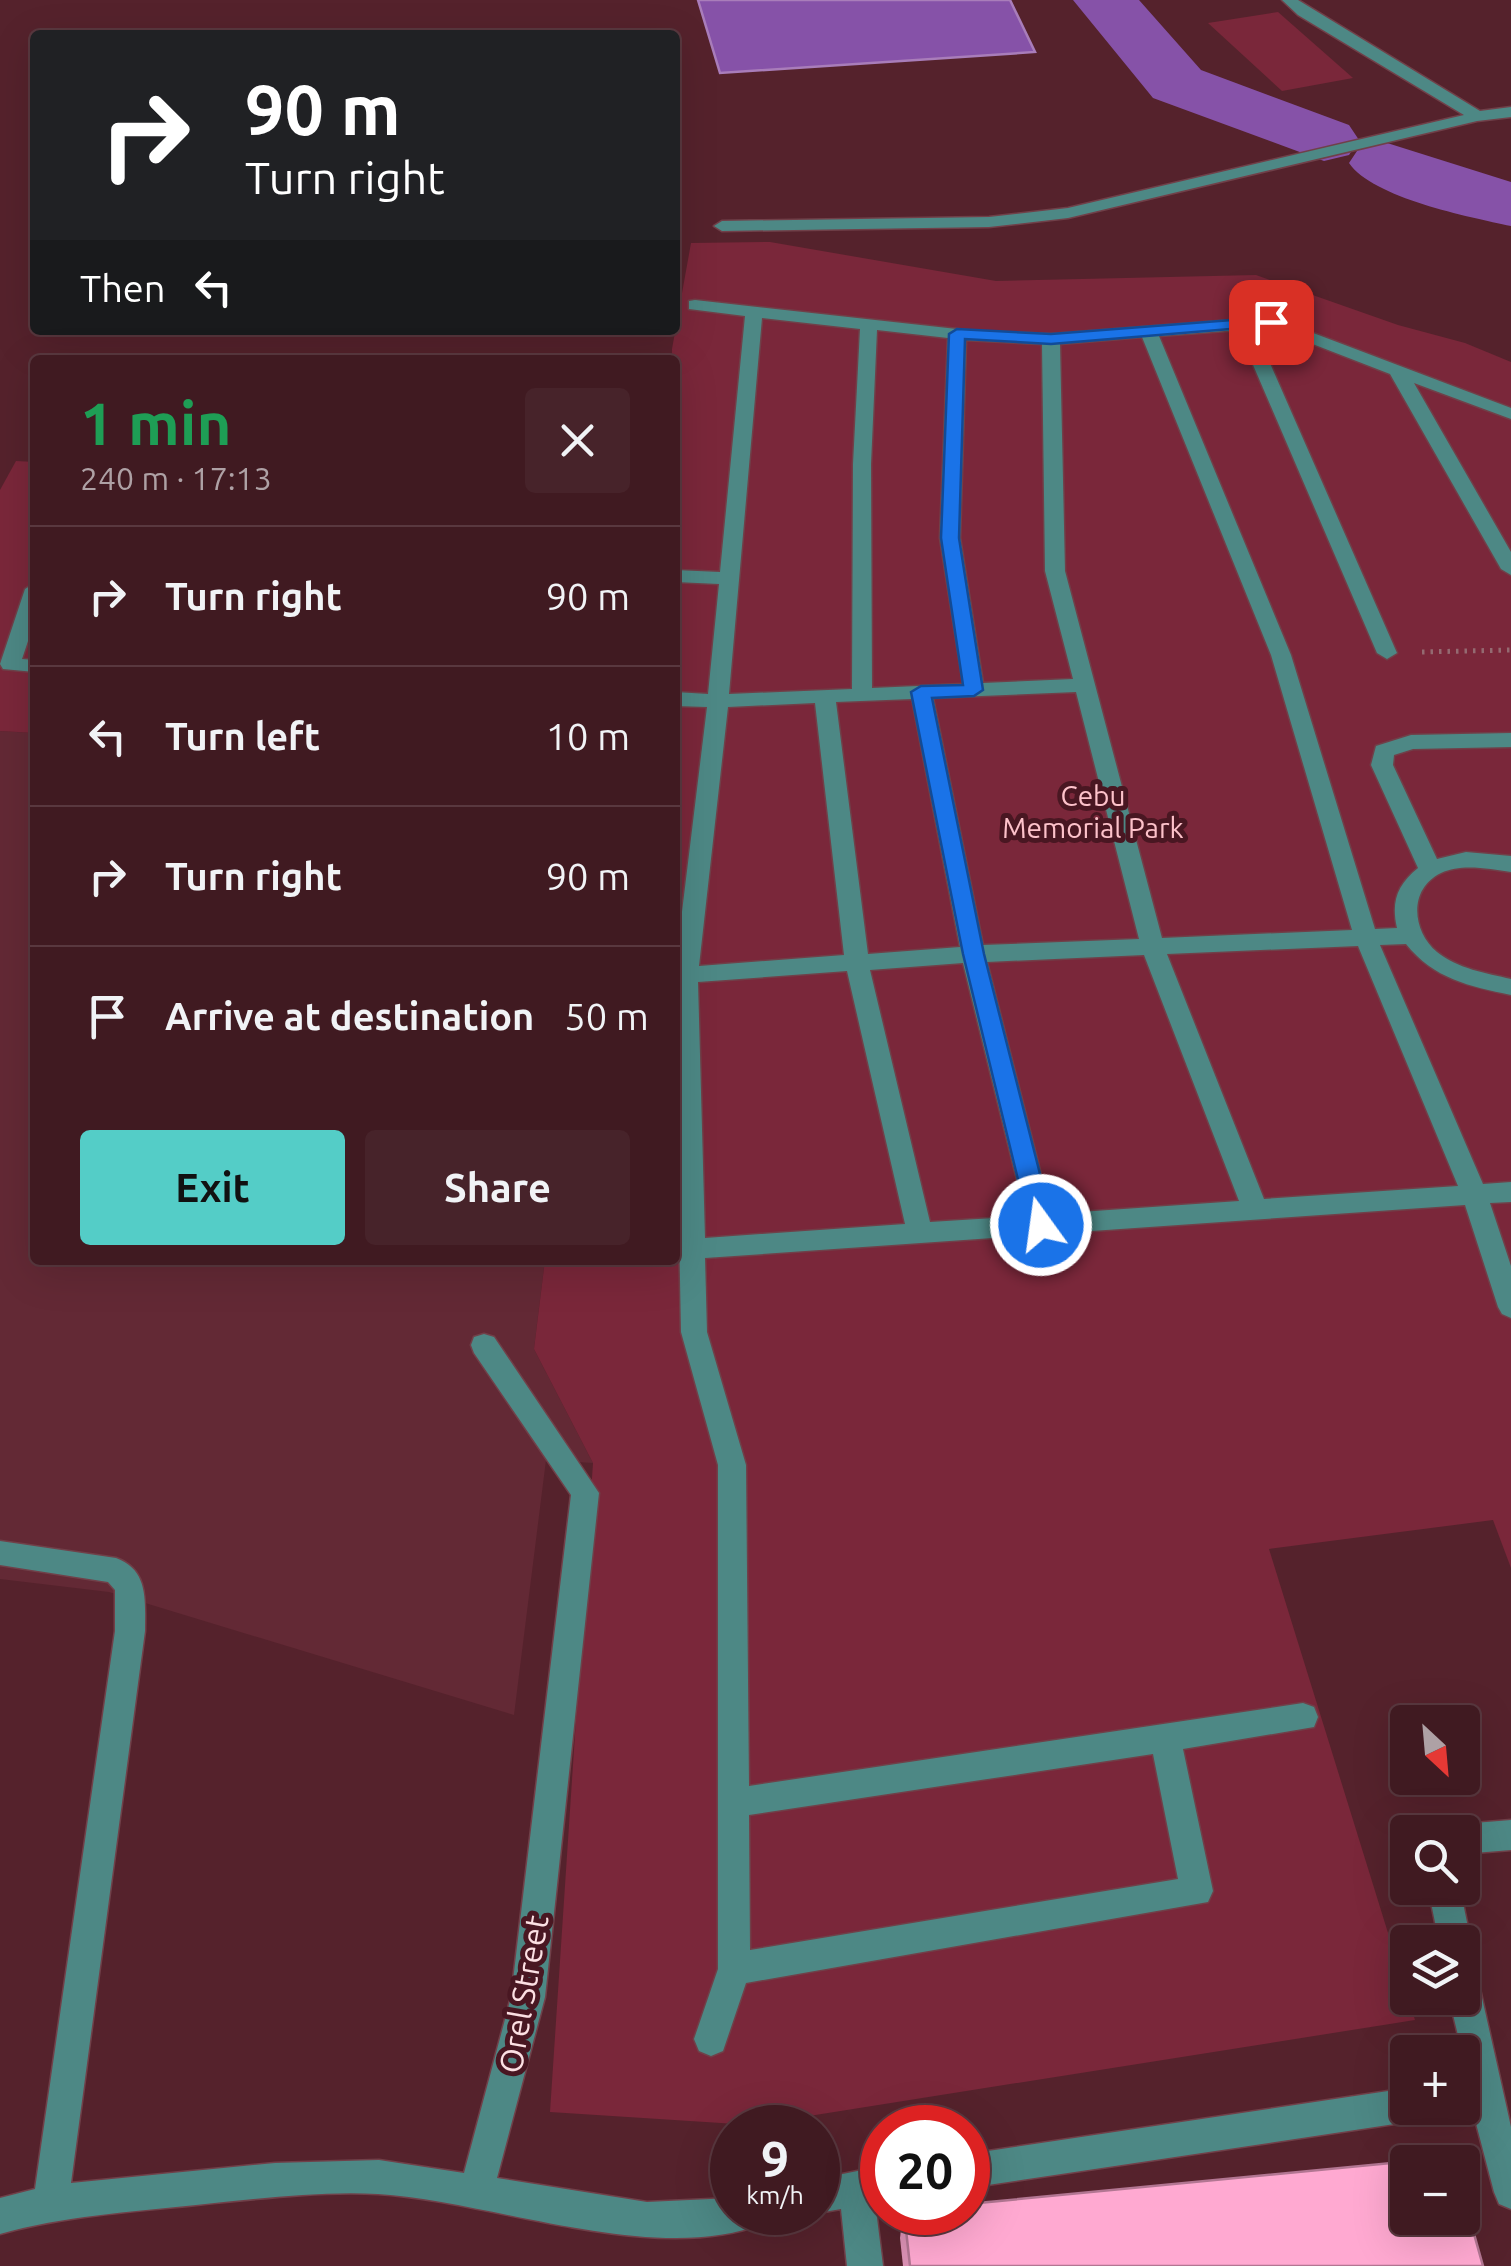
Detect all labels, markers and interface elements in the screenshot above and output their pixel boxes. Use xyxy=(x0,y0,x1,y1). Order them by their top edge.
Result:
icon: right xyxy=(80,70,210,200)
text: 90 m xyxy=(245,70,401,148)
text: Turn right xyxy=(245,152,445,203)
icon: left xyxy=(186,260,241,315)
text: Then xyxy=(80,267,166,309)
pin xyxy=(1229,280,1314,365)
icon: arrive xyxy=(1244,295,1299,350)
button: close xyxy=(525,388,630,493)
text: 1 min xyxy=(80,389,232,456)
text: 240 m · 17:13 xyxy=(80,460,272,496)
icon: right xyxy=(80,569,135,624)
text: Turn right xyxy=(165,575,342,617)
text: 90 m xyxy=(546,575,630,617)
icon: left xyxy=(80,709,135,764)
text: Turn left xyxy=(165,715,320,757)
text: 10 m xyxy=(546,715,630,757)
park label: Cebu Memorial Park xyxy=(1002,780,1184,843)
icon: right xyxy=(80,849,135,904)
text: Turn right xyxy=(165,855,342,897)
text: 90 m xyxy=(546,855,630,897)
icon: arrive xyxy=(80,989,135,1044)
text: Arrive at destination xyxy=(165,995,534,1037)
text: 50 m xyxy=(564,995,649,1037)
button: Exit xyxy=(80,1130,345,1245)
button: Share xyxy=(365,1130,630,1245)
position arrow xyxy=(989,1173,1093,1277)
north arrow xyxy=(1390,1705,1480,1795)
map controls xyxy=(1390,1705,1480,2235)
button: search xyxy=(1390,1815,1480,1905)
street label: Orel Street xyxy=(491,1912,555,2076)
button: layers xyxy=(1390,1925,1480,2015)
button: + xyxy=(1390,2035,1480,2125)
speed limit sign: 20 xyxy=(860,2105,990,2235)
text: 9 xyxy=(761,2130,789,2186)
button: − xyxy=(1390,2145,1480,2235)
text: km/h xyxy=(746,2181,804,2209)

